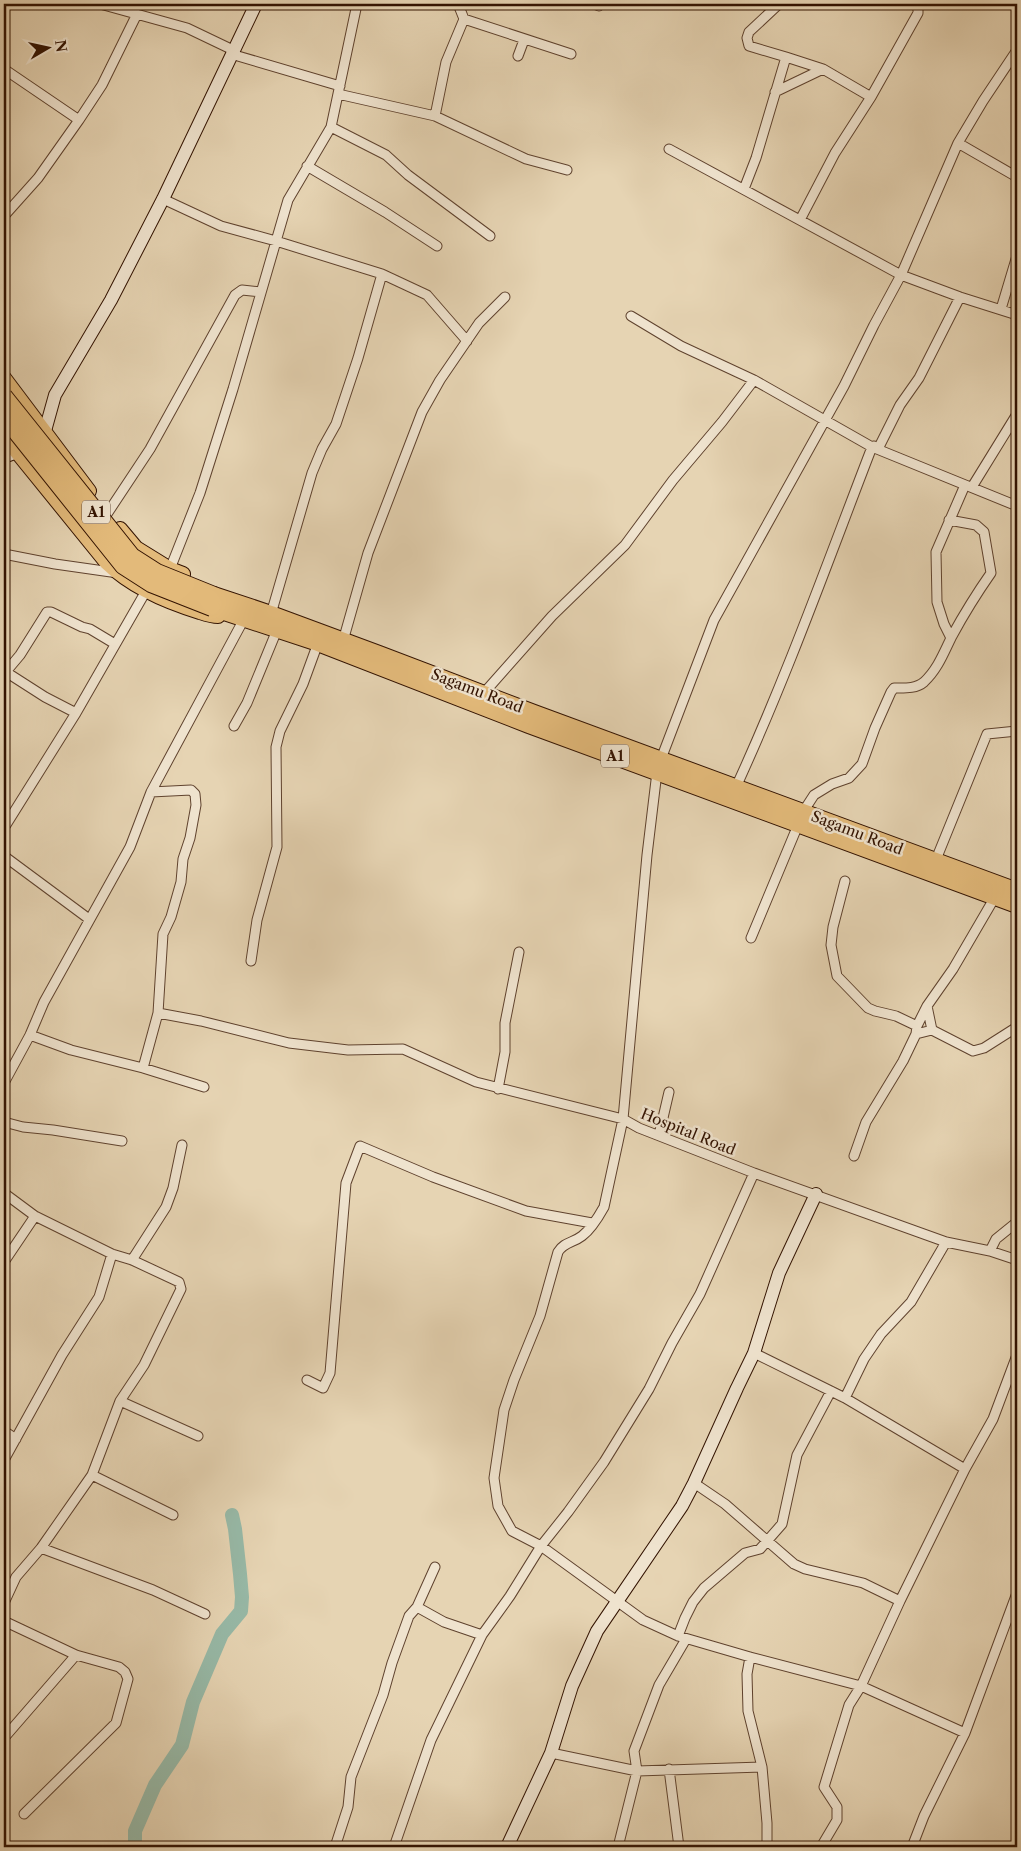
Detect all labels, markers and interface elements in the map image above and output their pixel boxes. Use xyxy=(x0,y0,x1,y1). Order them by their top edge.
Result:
north arrow xyxy=(22,22,72,72)
text: N xyxy=(51,39,71,53)
road number: A1 xyxy=(82,501,110,524)
street label: Sagamu Road xyxy=(429,664,526,717)
road number: A1 xyxy=(601,744,629,768)
street label: Sagamu Road xyxy=(809,806,906,859)
street label: Hospital Road xyxy=(638,1104,738,1159)

